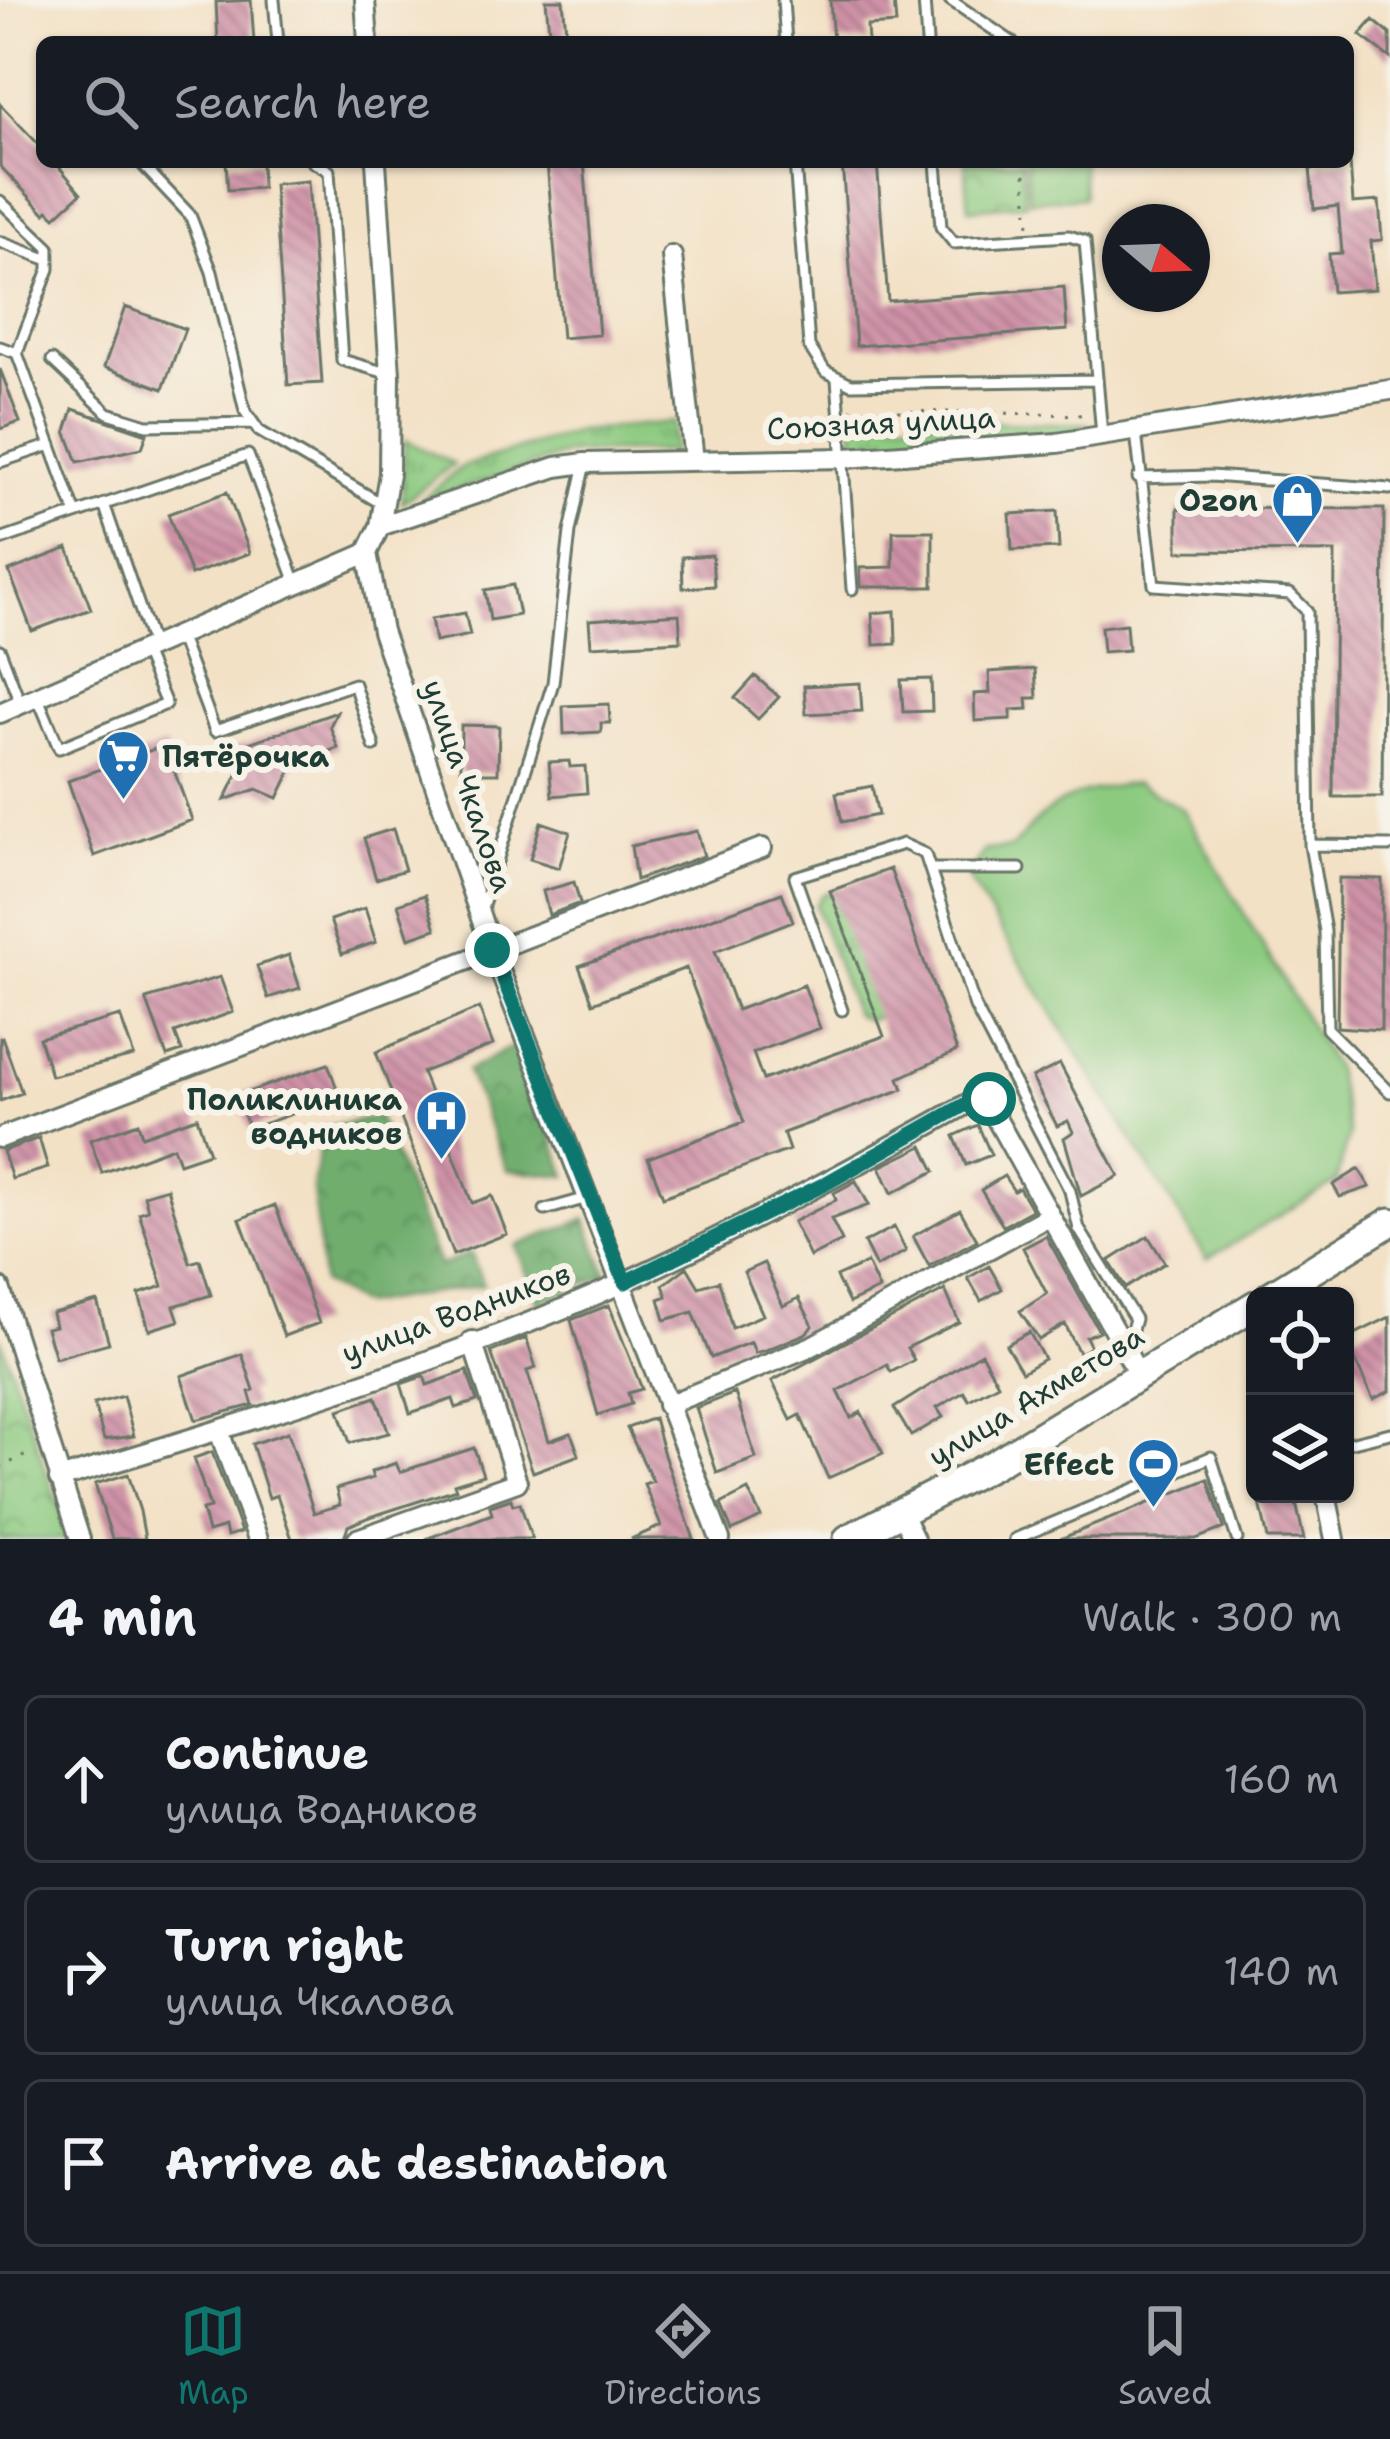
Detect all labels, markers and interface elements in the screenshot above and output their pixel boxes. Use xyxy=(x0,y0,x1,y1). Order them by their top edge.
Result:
search box xyxy=(36,36,1354,168)
icon: search xyxy=(78,69,144,135)
text: Search here xyxy=(174,72,431,132)
north arrow xyxy=(1102,204,1210,312)
street label: Союзная улица xyxy=(766,397,997,449)
shop icon: Ozon xyxy=(1269,472,1325,546)
place label: Ozon xyxy=(1179,480,1258,521)
street label: улица Чкалова xyxy=(412,674,524,898)
supermarket icon: Пятёрочка xyxy=(95,728,151,802)
place label: Пятёрочка xyxy=(162,736,330,777)
route end xyxy=(465,923,519,977)
route start xyxy=(962,1072,1016,1126)
place label: Поликлиника водников xyxy=(187,1079,403,1154)
hospital icon: Поликлиника водников xyxy=(413,1088,469,1162)
street label: улица Водников xyxy=(336,1253,576,1373)
map controls xyxy=(1246,1287,1354,1503)
button: locate xyxy=(1246,1287,1354,1395)
street label: улица Ахметова xyxy=(921,1315,1152,1477)
button: layers xyxy=(1246,1395,1354,1503)
sports icon: Effect xyxy=(1125,1436,1181,1510)
place label: Effect xyxy=(1023,1444,1114,1485)
text: 4 min xyxy=(48,1583,197,1651)
text: Walk · 300 m xyxy=(1082,1591,1342,1643)
text: Continue xyxy=(165,1723,369,1783)
icon: ahead xyxy=(51,1746,117,1812)
text: 160 m xyxy=(1224,1753,1339,1805)
text: улица Водников xyxy=(165,1783,478,1835)
text: Turn right xyxy=(165,1915,404,1975)
icon: right xyxy=(51,1938,117,2004)
text: 140 m xyxy=(1223,1945,1339,1997)
text: улица Чкалова xyxy=(165,1975,454,2027)
icon: arrive xyxy=(51,2130,117,2196)
text: Arrive at destination xyxy=(165,2133,668,2193)
tab: Map xyxy=(178,2298,249,2415)
tab: Directions xyxy=(605,2298,762,2415)
tab: Saved xyxy=(1118,2298,1212,2415)

